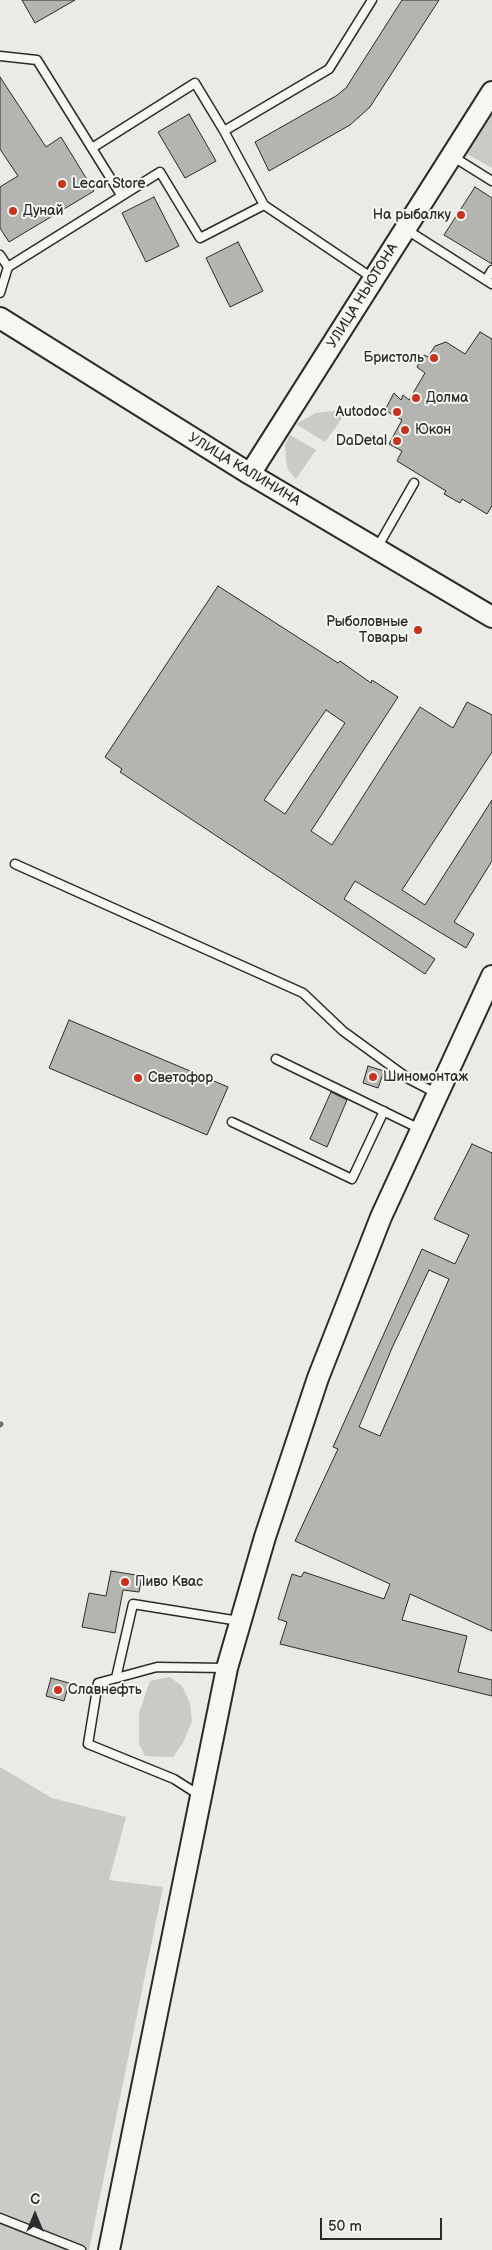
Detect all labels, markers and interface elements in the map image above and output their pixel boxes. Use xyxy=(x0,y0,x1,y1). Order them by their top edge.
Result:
place label: Lecar Store xyxy=(72,176,146,192)
marker: Lecar Store xyxy=(56,178,68,190)
place label: Дунай xyxy=(23,203,64,219)
marker: Дунай xyxy=(7,205,19,217)
place label: На рыбалку xyxy=(373,207,451,223)
marker: На рыбалку xyxy=(455,209,467,221)
street label: УЛИЦА НЬЮТОНА xyxy=(324,241,402,351)
place label: Бристоль xyxy=(363,350,424,366)
marker: Бристоль xyxy=(428,352,440,364)
place label: Долма xyxy=(426,390,469,406)
marker: Долма xyxy=(410,392,422,404)
place label: Autodoc xyxy=(336,404,387,420)
marker: Autodoc xyxy=(391,406,403,418)
place label: Юкон xyxy=(415,422,451,438)
marker: Юкон xyxy=(399,424,411,436)
street label: УЛИЦА КАЛИНИНА xyxy=(185,430,303,510)
place label: DaDetal xyxy=(336,433,387,449)
marker: DaDetal xyxy=(391,435,403,447)
place label: Рыболовные Товары xyxy=(326,614,408,646)
marker: Рыболовные Товары xyxy=(412,624,424,636)
place label: Шиномонтаж xyxy=(383,1069,468,1085)
place label: Светофор xyxy=(148,1070,213,1086)
marker: Шиномонтаж xyxy=(367,1071,379,1083)
marker: Светофор xyxy=(132,1072,144,1084)
place label: Пиво Квас xyxy=(135,1574,203,1590)
marker: Пиво Квас xyxy=(119,1576,131,1588)
place label: Славнефть xyxy=(68,1682,142,1698)
marker: Славнефть xyxy=(52,1684,64,1696)
north arrow xyxy=(10,2190,60,2240)
text: С xyxy=(30,2191,40,2208)
scale bar xyxy=(322,2208,444,2240)
text: 50 m xyxy=(328,2217,362,2236)

